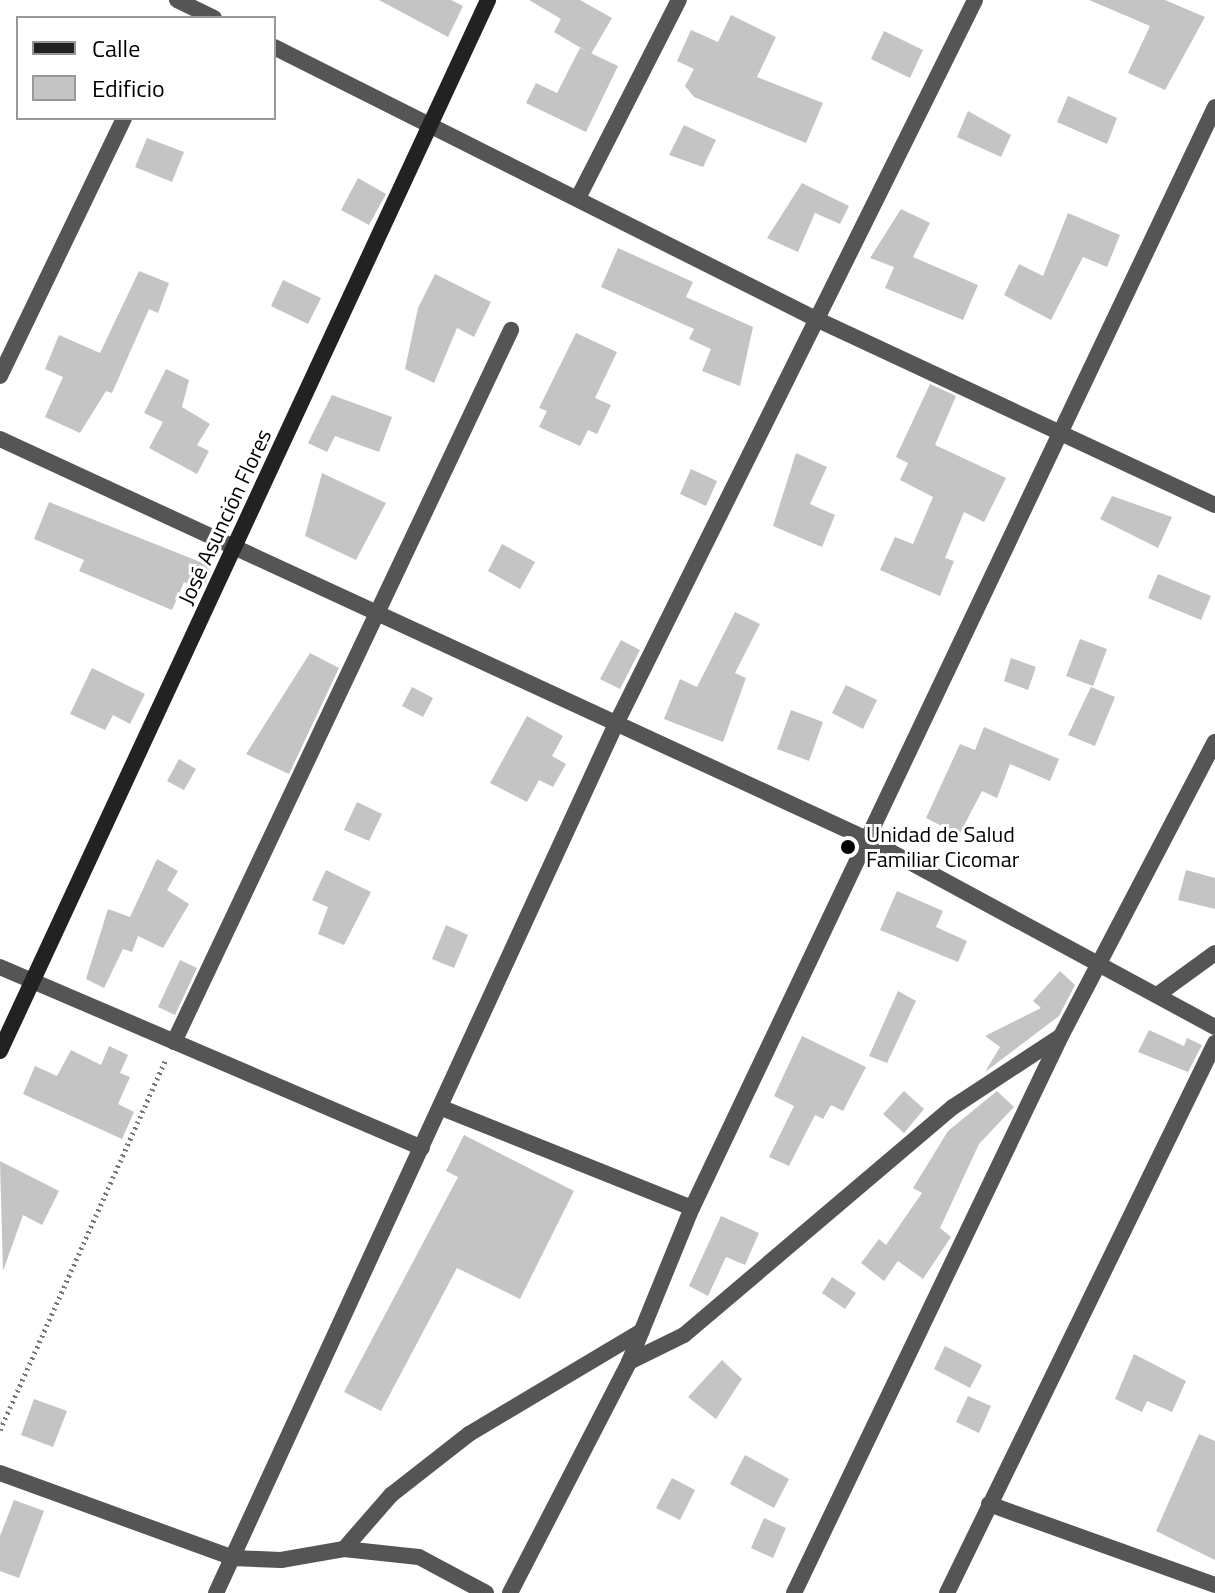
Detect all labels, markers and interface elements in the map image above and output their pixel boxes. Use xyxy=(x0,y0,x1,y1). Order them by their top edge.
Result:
legend xyxy=(16,16,276,120)
text: Calle xyxy=(92,30,140,66)
text: Edificio xyxy=(92,70,165,106)
street label: José Asunción Flores xyxy=(173,425,277,609)
place label: Unidad de Salud Familiar Cicomar xyxy=(866,821,1019,872)
marker: Unidad de Salud Familiar Cicomar xyxy=(837,836,859,858)

